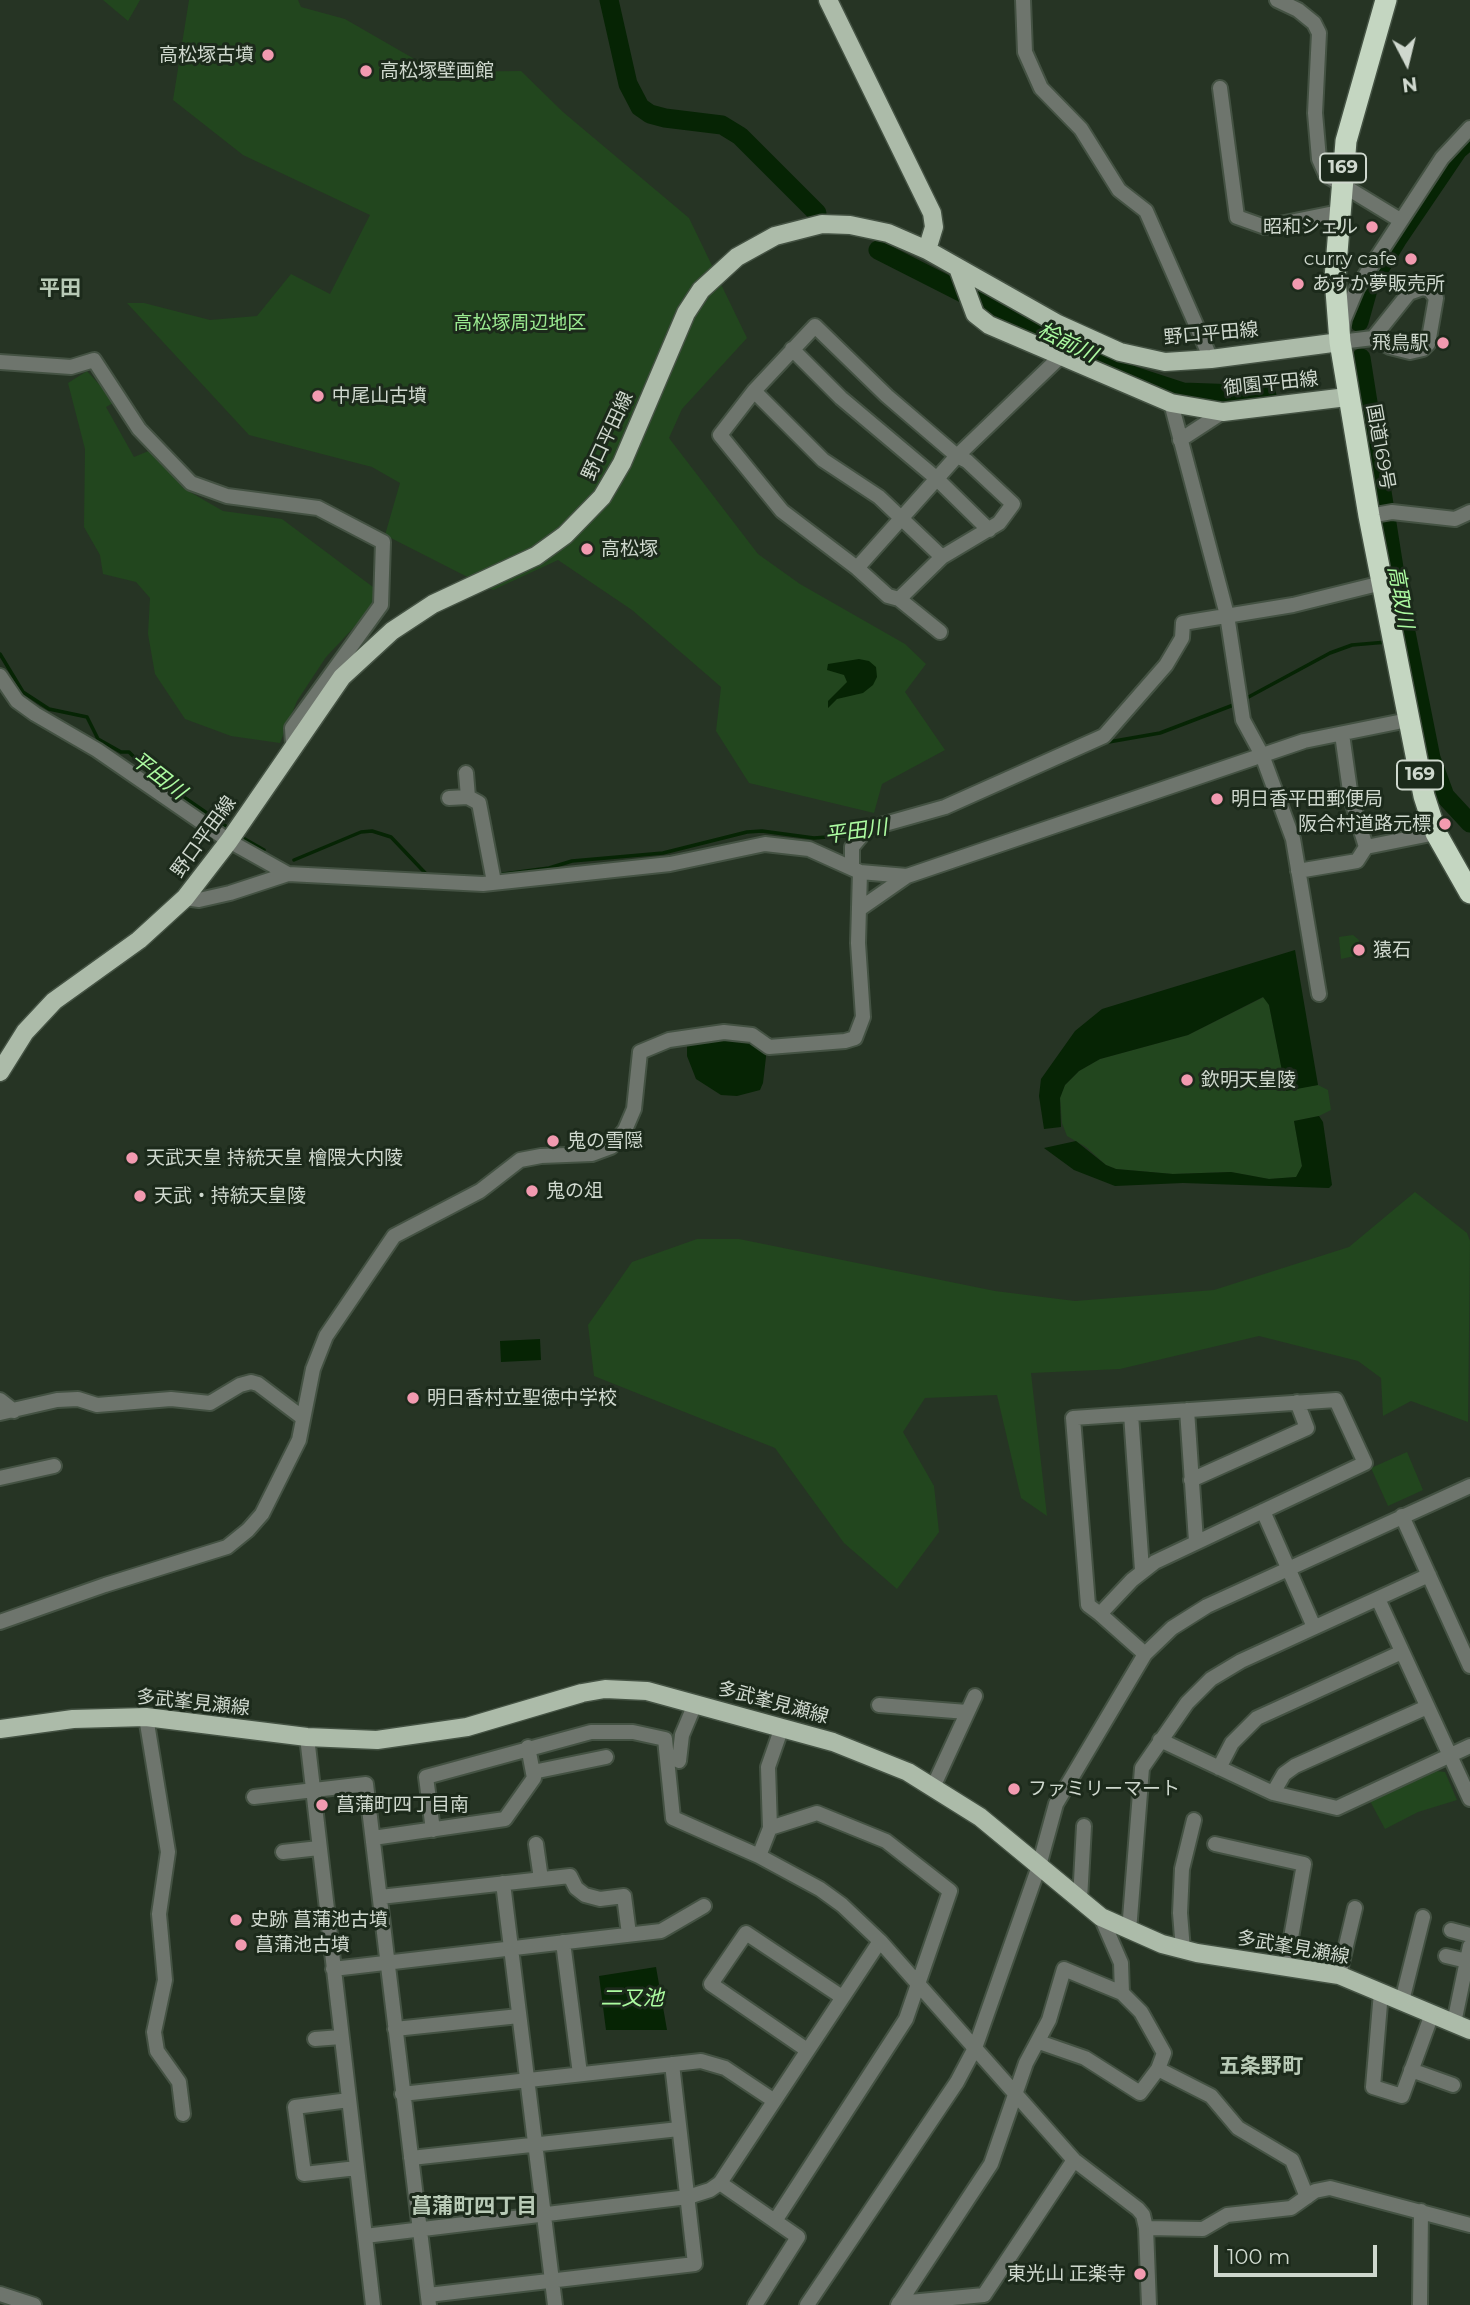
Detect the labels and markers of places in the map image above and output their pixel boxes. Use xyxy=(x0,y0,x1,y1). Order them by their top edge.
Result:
place label: 高松塚古墳 xyxy=(159,44,254,66)
marker: 高松塚古墳 xyxy=(260,47,276,63)
place label: 高松塚壁画館 xyxy=(380,60,494,82)
marker: 高松塚壁画館 xyxy=(358,63,374,79)
place label: 昭和シェル xyxy=(1263,216,1358,238)
marker: 昭和シェル xyxy=(1364,219,1380,235)
place label: curry cafe xyxy=(1304,248,1397,270)
marker: curry cafe xyxy=(1403,251,1419,267)
place label: あすか夢販売所 xyxy=(1312,273,1445,295)
marker: あすか夢販売所 xyxy=(1290,276,1306,292)
place label: 飛鳥駅 xyxy=(1372,332,1429,354)
marker: 飛鳥駅 xyxy=(1435,335,1451,351)
place label: 中尾山古墳 xyxy=(332,385,427,407)
marker: 中尾山古墳 xyxy=(310,388,326,404)
place label: 高松塚 xyxy=(601,538,658,560)
marker: 高松塚 xyxy=(579,541,595,557)
place label: 明日香平田郵便局 xyxy=(1231,788,1383,810)
marker: 明日香平田郵便局 xyxy=(1209,791,1225,807)
place label: 阪合村道路元標 xyxy=(1298,813,1431,835)
marker: 阪合村道路元標 xyxy=(1437,816,1453,832)
place label: 猿石 xyxy=(1373,939,1411,961)
marker: 猿石 xyxy=(1351,942,1367,958)
place label: 欽明天皇陵 xyxy=(1201,1069,1296,1091)
marker: 欽明天皇陵 xyxy=(1179,1072,1195,1088)
place label: 鬼の雪隠 xyxy=(567,1130,643,1152)
marker: 鬼の雪隠 xyxy=(545,1133,561,1149)
place label: 天武天皇 持統天皇 檜隈大内陵 xyxy=(146,1147,403,1169)
marker: 天武天皇 持統天皇 檜隈大内陵 xyxy=(124,1150,140,1166)
place label: 鬼の俎 xyxy=(546,1180,603,1202)
marker: 鬼の俎 xyxy=(524,1183,540,1199)
place label: 天武・持統天皇陵 xyxy=(154,1185,306,1207)
marker: 天武・持統天皇陵 xyxy=(132,1188,148,1204)
place label: 明日香村立聖徳中学校 xyxy=(427,1387,617,1409)
marker: 明日香村立聖徳中学校 xyxy=(405,1390,421,1406)
place label: ファミリーマート xyxy=(1028,1778,1180,1800)
marker: ファミリーマート xyxy=(1006,1781,1022,1797)
place label: 菖蒲町四丁目南 xyxy=(336,1794,469,1816)
marker: 菖蒲町四丁目南 xyxy=(314,1797,330,1813)
place label: 史跡 菖蒲池古墳 xyxy=(250,1909,388,1931)
marker: 史跡 菖蒲池古墳 xyxy=(228,1912,244,1928)
place label: 菖蒲池古墳 xyxy=(255,1934,350,1956)
marker: 菖蒲池古墳 xyxy=(233,1937,249,1953)
place label: 東光山 正楽寺 xyxy=(1007,2263,1126,2285)
marker: 東光山 正楽寺 xyxy=(1132,2266,1148,2282)

